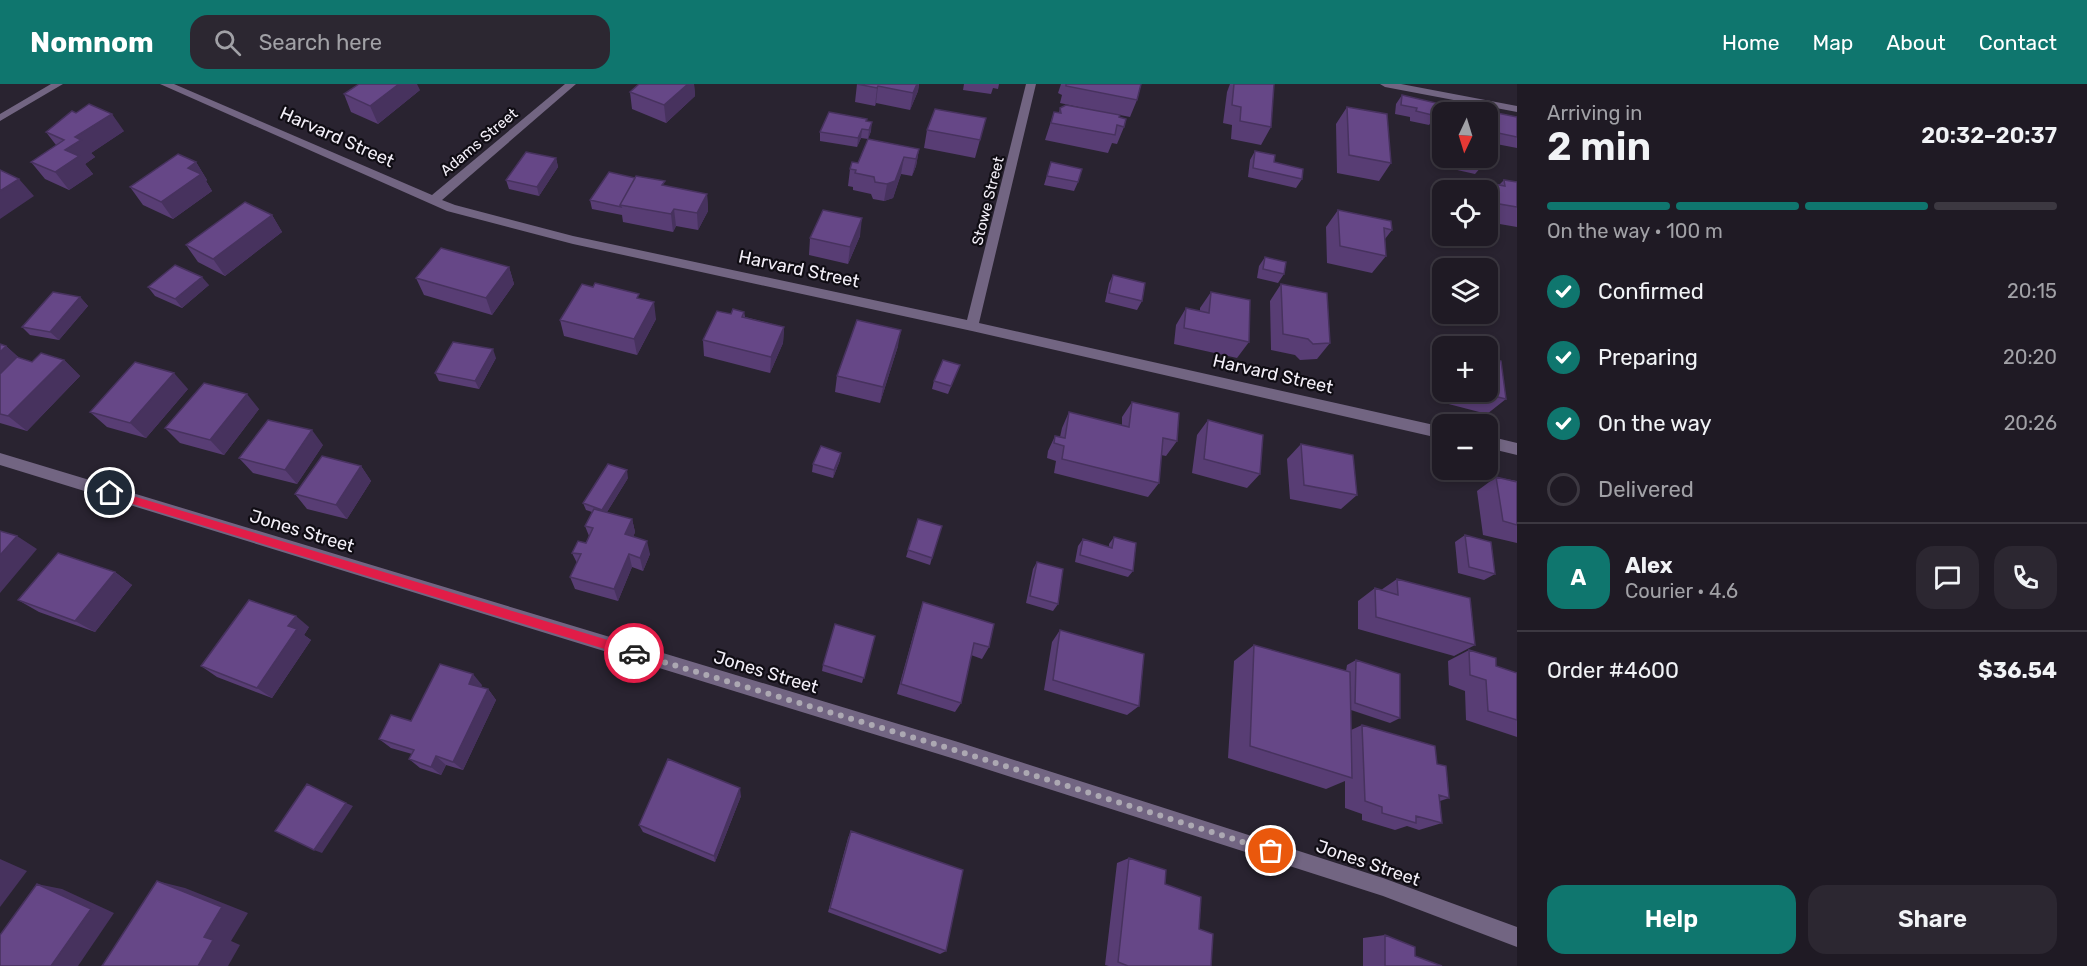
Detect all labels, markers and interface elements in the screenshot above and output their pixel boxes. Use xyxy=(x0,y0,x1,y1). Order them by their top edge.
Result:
search box xyxy=(190,15,610,69)
text: Nomnom xyxy=(30,26,154,59)
icon: search xyxy=(211,26,244,59)
text: Search here xyxy=(259,29,382,56)
text: Home xyxy=(1722,30,1779,55)
text: Map xyxy=(1812,30,1853,55)
text: About xyxy=(1886,30,1946,55)
text: Contact xyxy=(1979,30,2057,55)
text: Arriving in xyxy=(1547,101,1642,125)
street label: Harvard Street xyxy=(276,102,398,172)
north arrow xyxy=(1432,102,1498,168)
map controls xyxy=(1432,102,1498,480)
street label: Adams Street xyxy=(437,104,521,179)
text: 20:32–20:37 xyxy=(1921,122,2057,149)
text: 2 min xyxy=(1547,124,1651,170)
street label: Stowe Street xyxy=(968,155,1008,247)
button: locate xyxy=(1432,180,1498,246)
text: On the way · 100 m xyxy=(1547,219,1723,243)
street label: Harvard Street xyxy=(737,245,861,293)
button: layers xyxy=(1432,258,1498,324)
icon: check xyxy=(1547,275,1580,308)
text: Confirmed xyxy=(1598,278,1704,305)
text: 20:15 xyxy=(2007,279,2057,303)
button: + xyxy=(1432,336,1498,402)
icon: check xyxy=(1547,341,1580,374)
text: Preparing xyxy=(1598,344,1698,371)
text: 20:20 xyxy=(2003,345,2057,369)
street label: Harvard Street xyxy=(1211,349,1335,399)
icon: check xyxy=(1547,407,1580,440)
text: On the way xyxy=(1598,410,1712,437)
text: 20:26 xyxy=(2004,411,2057,435)
button: − xyxy=(1432,414,1498,480)
pin xyxy=(84,467,135,518)
icon: home xyxy=(93,476,126,509)
text: Delivered xyxy=(1598,476,1694,503)
street label: Jones Street xyxy=(247,505,357,557)
button: chat xyxy=(1916,546,1979,609)
button: phone xyxy=(1994,546,2057,609)
text: Alex xyxy=(1625,552,1673,579)
text: A xyxy=(1571,564,1586,591)
text: Courier · 4.6 xyxy=(1625,579,1738,603)
courier xyxy=(604,623,664,683)
icon: car xyxy=(618,637,651,670)
street label: Jones Street xyxy=(711,646,821,698)
text: Order #4600 xyxy=(1547,657,1679,684)
text: $36.54 xyxy=(1978,657,2057,684)
pin xyxy=(1245,825,1296,876)
icon: bag xyxy=(1254,834,1287,867)
street label: Jones Street xyxy=(1313,835,1423,891)
button: Help xyxy=(1547,885,1796,954)
button: Share xyxy=(1808,885,2057,954)

